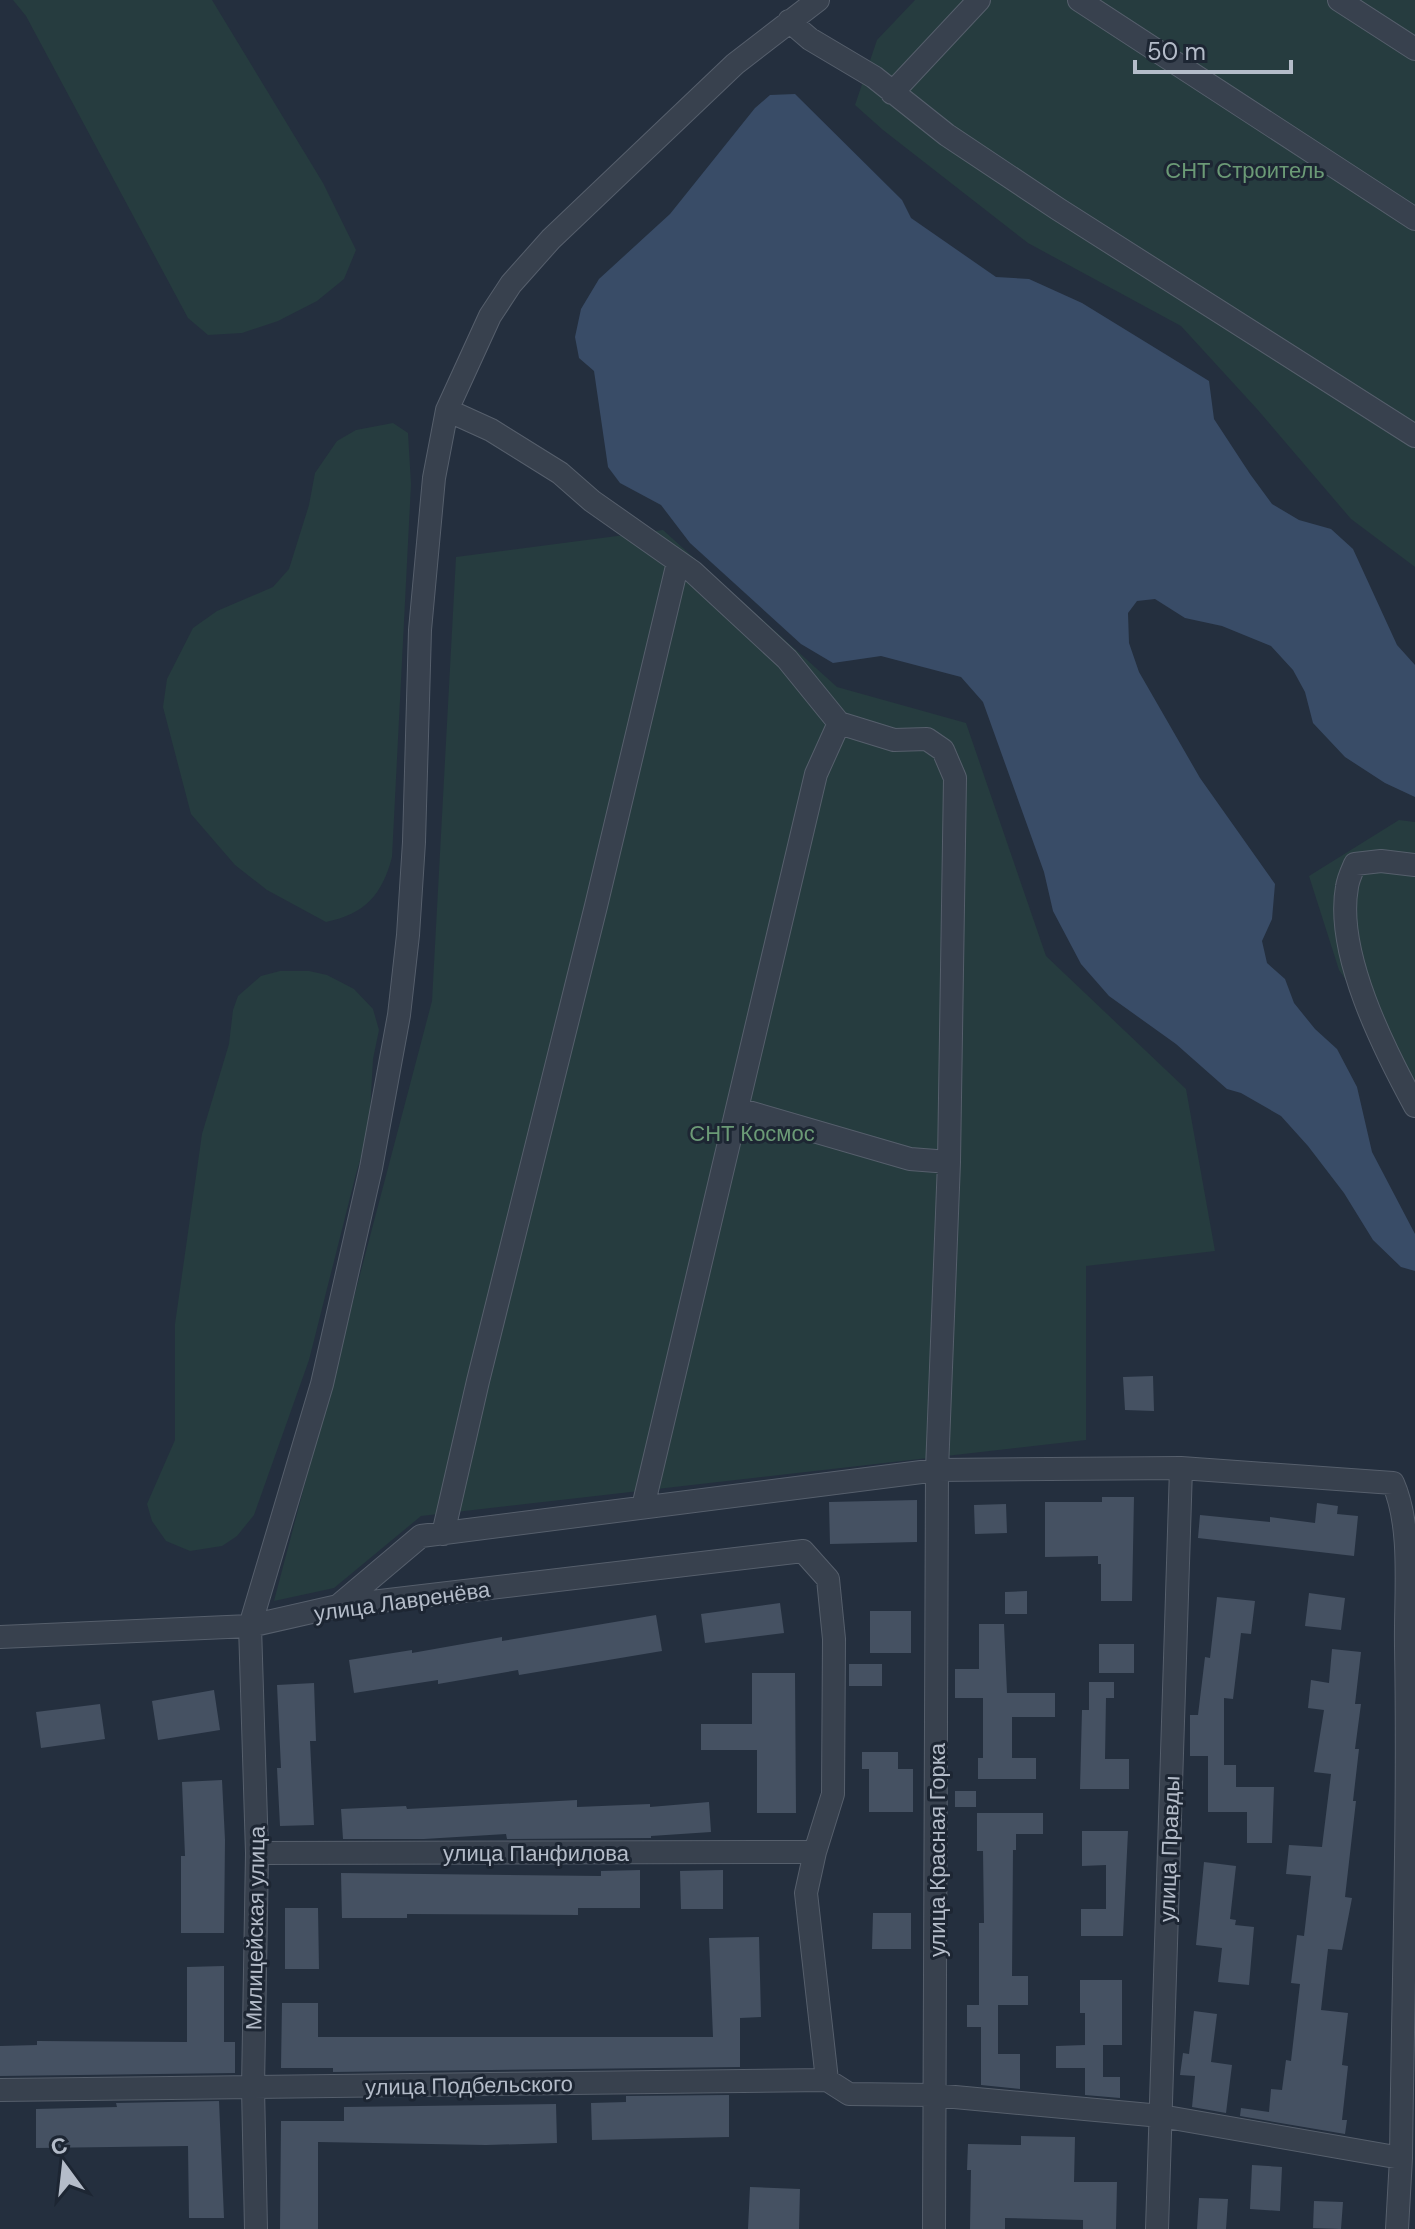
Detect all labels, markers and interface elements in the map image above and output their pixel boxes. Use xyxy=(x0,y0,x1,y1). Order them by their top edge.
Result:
scale bar xyxy=(1135,24,1291,74)
text: 50 m xyxy=(1147,36,1206,67)
park label: СНТ Строитель xyxy=(1165,156,1325,185)
park label: СНТ Космос xyxy=(689,1119,815,1148)
street label: улица Лавренёва xyxy=(312,1575,493,1628)
street label: улица Красная Горка xyxy=(923,1742,952,1957)
street label: улица Правды xyxy=(1152,1775,1187,1923)
street label: Милицейская улица xyxy=(239,1825,272,2030)
street label: улица Панфилова xyxy=(443,1839,630,1868)
street label: улица Подбельского xyxy=(365,2069,573,2102)
north arrow xyxy=(24,2125,104,2205)
text: С xyxy=(48,2130,70,2162)

